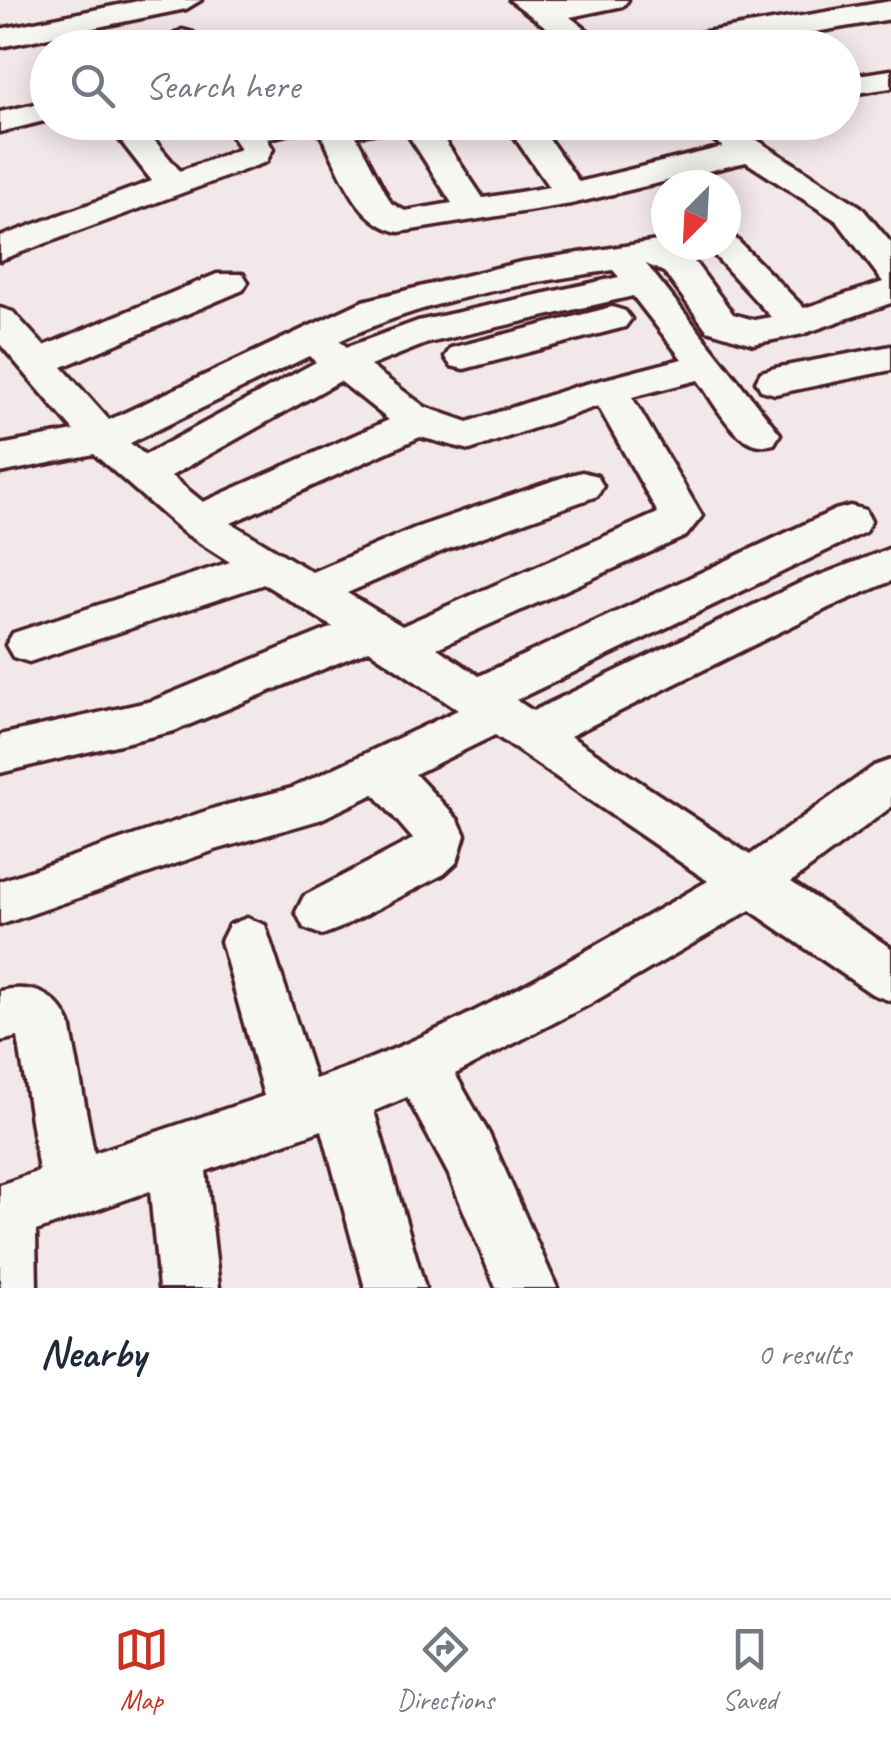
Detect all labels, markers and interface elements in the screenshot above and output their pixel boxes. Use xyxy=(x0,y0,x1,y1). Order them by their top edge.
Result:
search box xyxy=(30,30,861,140)
icon: search xyxy=(65,58,120,113)
text: Search here xyxy=(145,62,300,109)
north arrow xyxy=(651,170,741,260)
text: Nearby xyxy=(40,1327,146,1380)
text: 0 results xyxy=(757,1333,851,1374)
tab: Map xyxy=(114,1622,169,1717)
tab: Directions xyxy=(397,1622,494,1717)
tab: Saved xyxy=(722,1622,777,1717)

